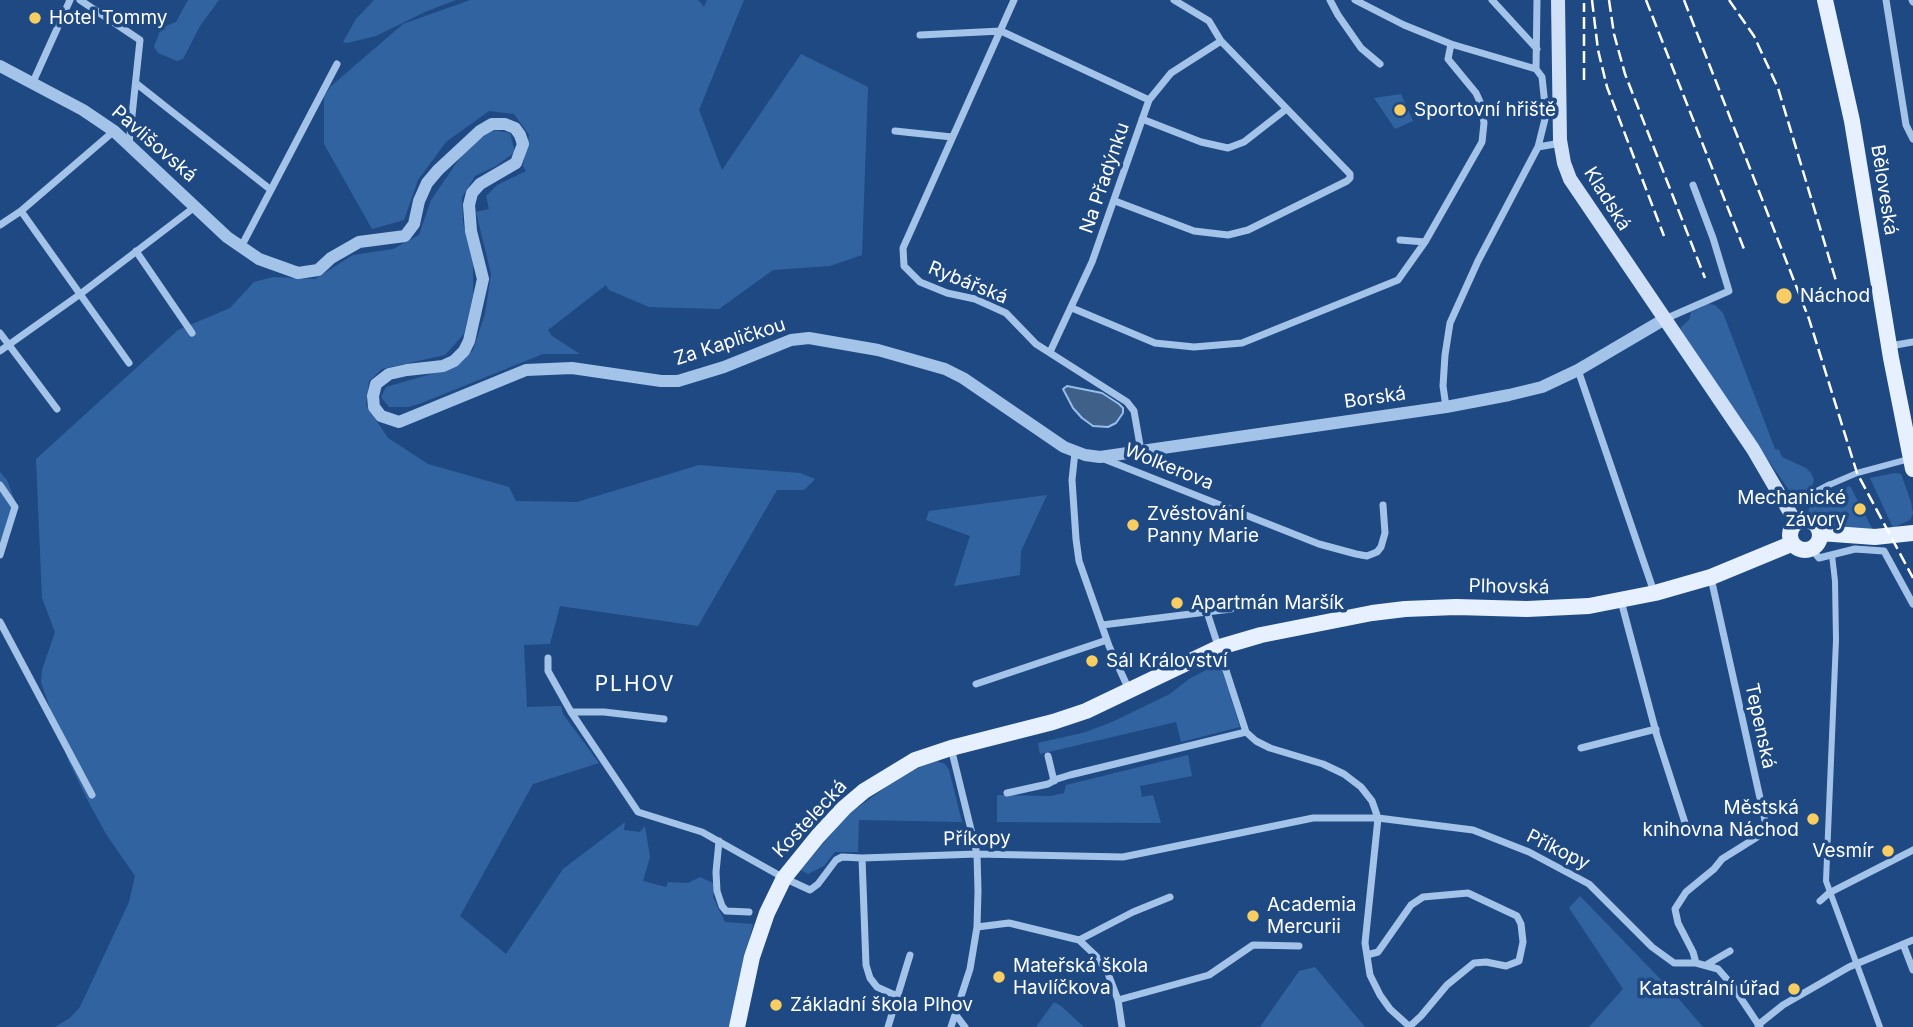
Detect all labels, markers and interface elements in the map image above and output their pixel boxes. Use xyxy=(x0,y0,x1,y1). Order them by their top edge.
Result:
place label: Hotel Tommy xyxy=(49,7,167,29)
marker: Hotel Tommy xyxy=(27,10,43,26)
place label: Sportovní hřiště xyxy=(1414,99,1556,121)
street label: Pavlišovská xyxy=(107,101,201,187)
marker: Sportovní hřiště xyxy=(1392,102,1408,118)
street label: Na Přadýnku xyxy=(1075,120,1135,236)
street label: Běloveská xyxy=(1866,143,1902,237)
street label: Kladská xyxy=(1579,163,1635,235)
street label: Rybářská xyxy=(925,257,1011,309)
place label: Náchod xyxy=(1800,285,1870,307)
marker: Náchod xyxy=(1774,286,1794,306)
street label: Za Kapličkou xyxy=(671,313,789,371)
street label: Borská xyxy=(1343,382,1407,414)
street label: Wolkerova xyxy=(1121,439,1217,495)
place label: Mechanické závory xyxy=(1737,487,1846,531)
marker: Mechanické závory xyxy=(1852,501,1868,517)
place label: Zvěstování Panny Marie xyxy=(1147,503,1259,547)
marker: Zvěstování Panny Marie xyxy=(1125,517,1141,533)
street label: Plhovská xyxy=(1468,575,1550,599)
place label: Apartmán Maršík xyxy=(1191,592,1344,614)
marker: Apartmán Maršík xyxy=(1169,595,1185,611)
place label: Sál Království xyxy=(1106,650,1228,672)
marker: Sál Království xyxy=(1084,653,1100,669)
district label: PLHOV xyxy=(595,672,675,698)
street label: Tepenská xyxy=(1740,681,1780,771)
street label: Kostelecká xyxy=(768,775,852,863)
place label: Městská knihovna Náchod xyxy=(1642,797,1799,841)
marker: Městská knihovna Náchod xyxy=(1805,811,1821,827)
street label: Příkopy xyxy=(1523,825,1593,875)
street label: Příkopy xyxy=(943,827,1011,851)
place label: Vesmír xyxy=(1812,840,1874,862)
marker: Vesmír xyxy=(1880,843,1896,859)
place label: Academia Mercurii xyxy=(1267,894,1356,938)
marker: Academia Mercurii xyxy=(1245,908,1261,924)
place label: Mateřská škola Havlíčkova xyxy=(1013,955,1148,999)
marker: Mateřská škola Havlíčkova xyxy=(991,969,1007,985)
place label: Katastrální úřad xyxy=(1639,978,1780,1000)
marker: Katastrální úřad xyxy=(1786,981,1802,997)
place label: Základní škola Plhov xyxy=(790,994,973,1016)
marker: Základní škola Plhov xyxy=(768,997,784,1013)

